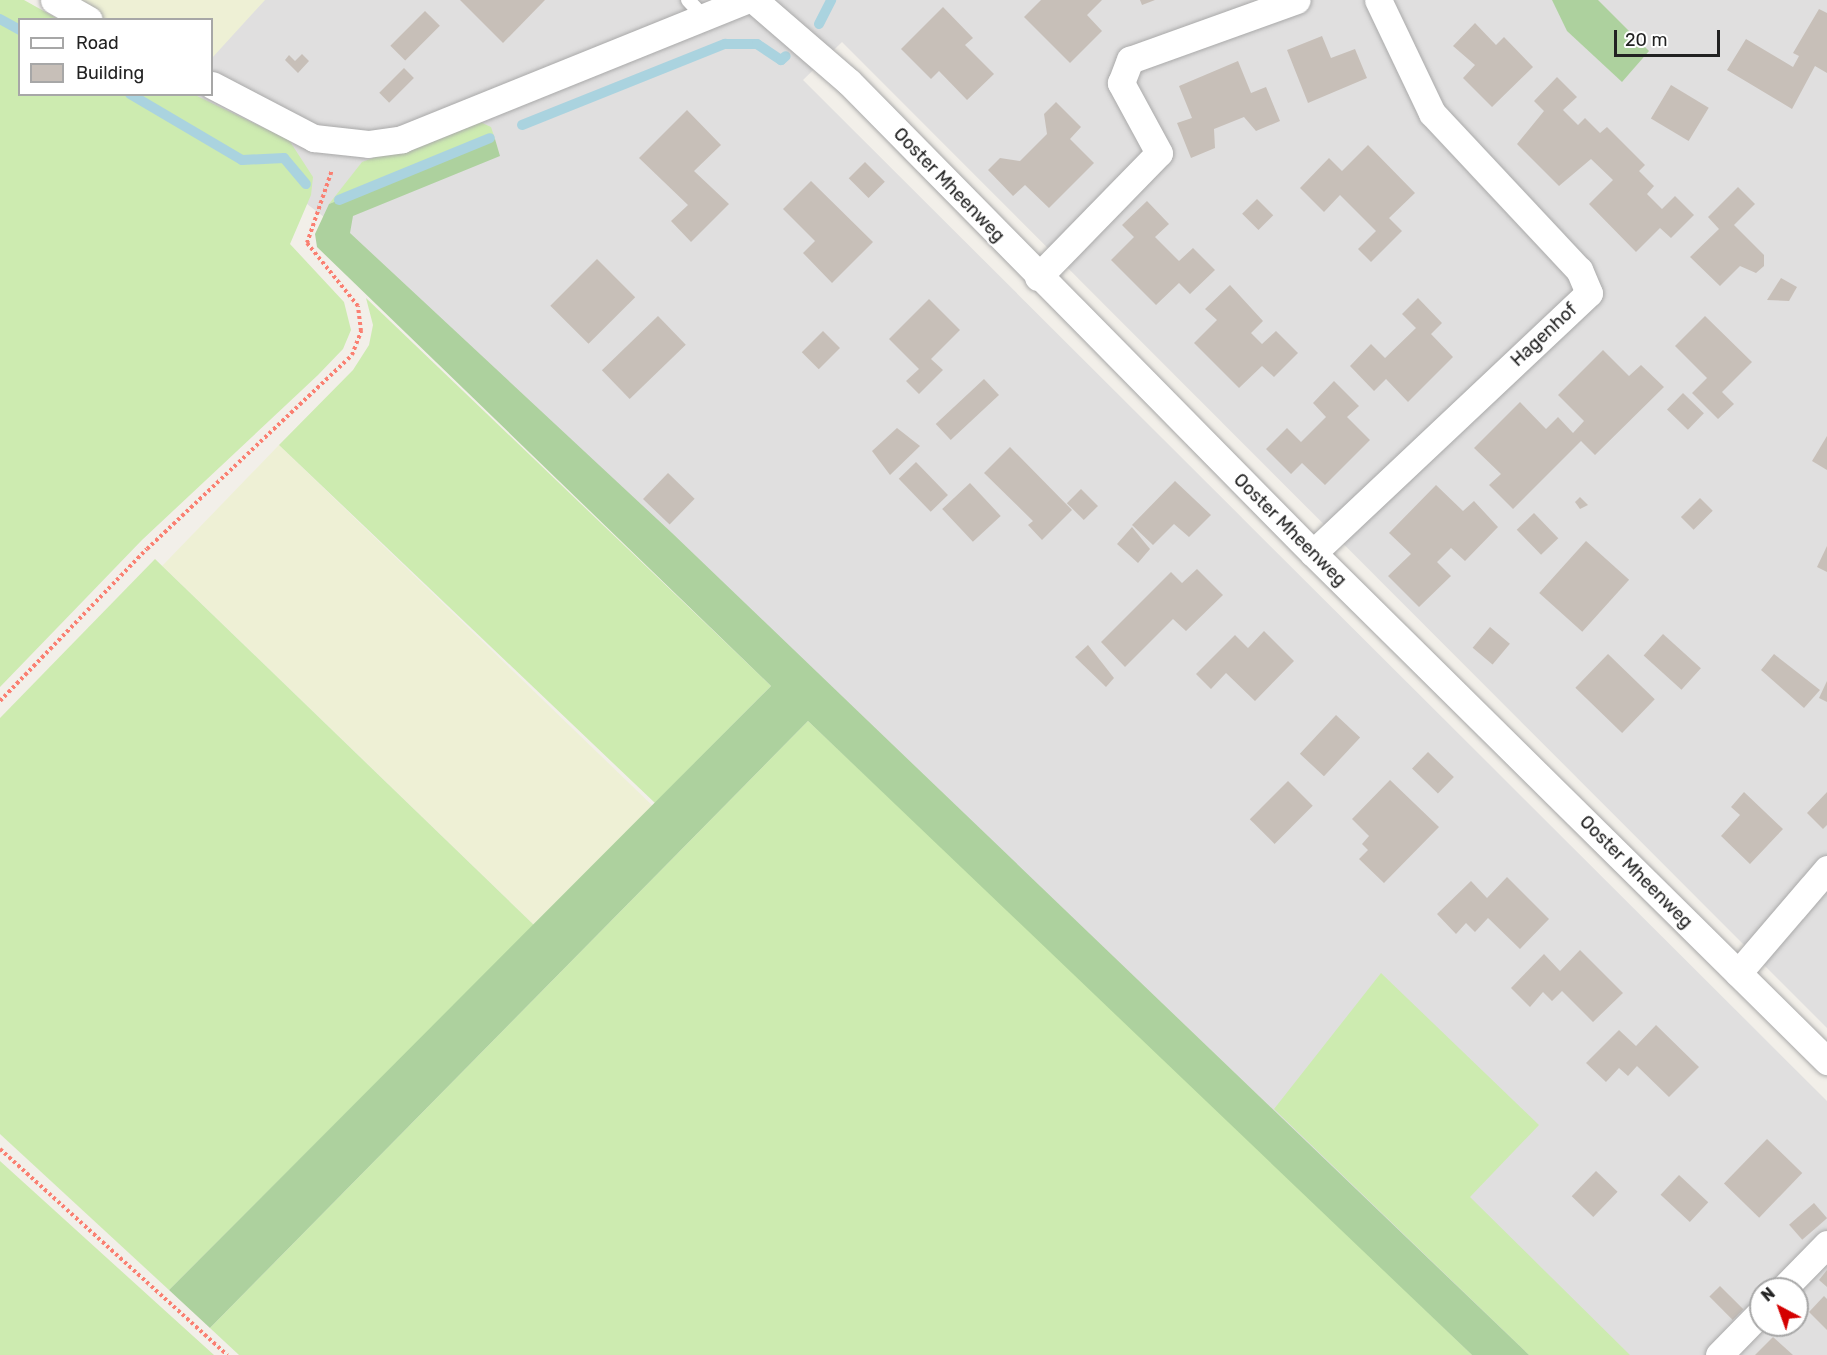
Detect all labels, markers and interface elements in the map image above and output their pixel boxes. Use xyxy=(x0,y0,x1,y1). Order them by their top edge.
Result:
legend xyxy=(18,18,213,96)
scale bar xyxy=(1617,18,1724,56)
text: 20 m xyxy=(1625,29,1667,51)
text: Road xyxy=(76,32,119,54)
text: Building xyxy=(76,62,144,84)
street label: Ooster Mheenweg xyxy=(889,123,1009,247)
street label: Hagenhof xyxy=(1506,299,1582,371)
street label: Ooster Mheenweg xyxy=(1229,469,1351,591)
street label: Ooster Mheenweg xyxy=(1575,811,1697,933)
north arrow xyxy=(1749,1277,1809,1337)
text: N xyxy=(1758,1284,1779,1305)

